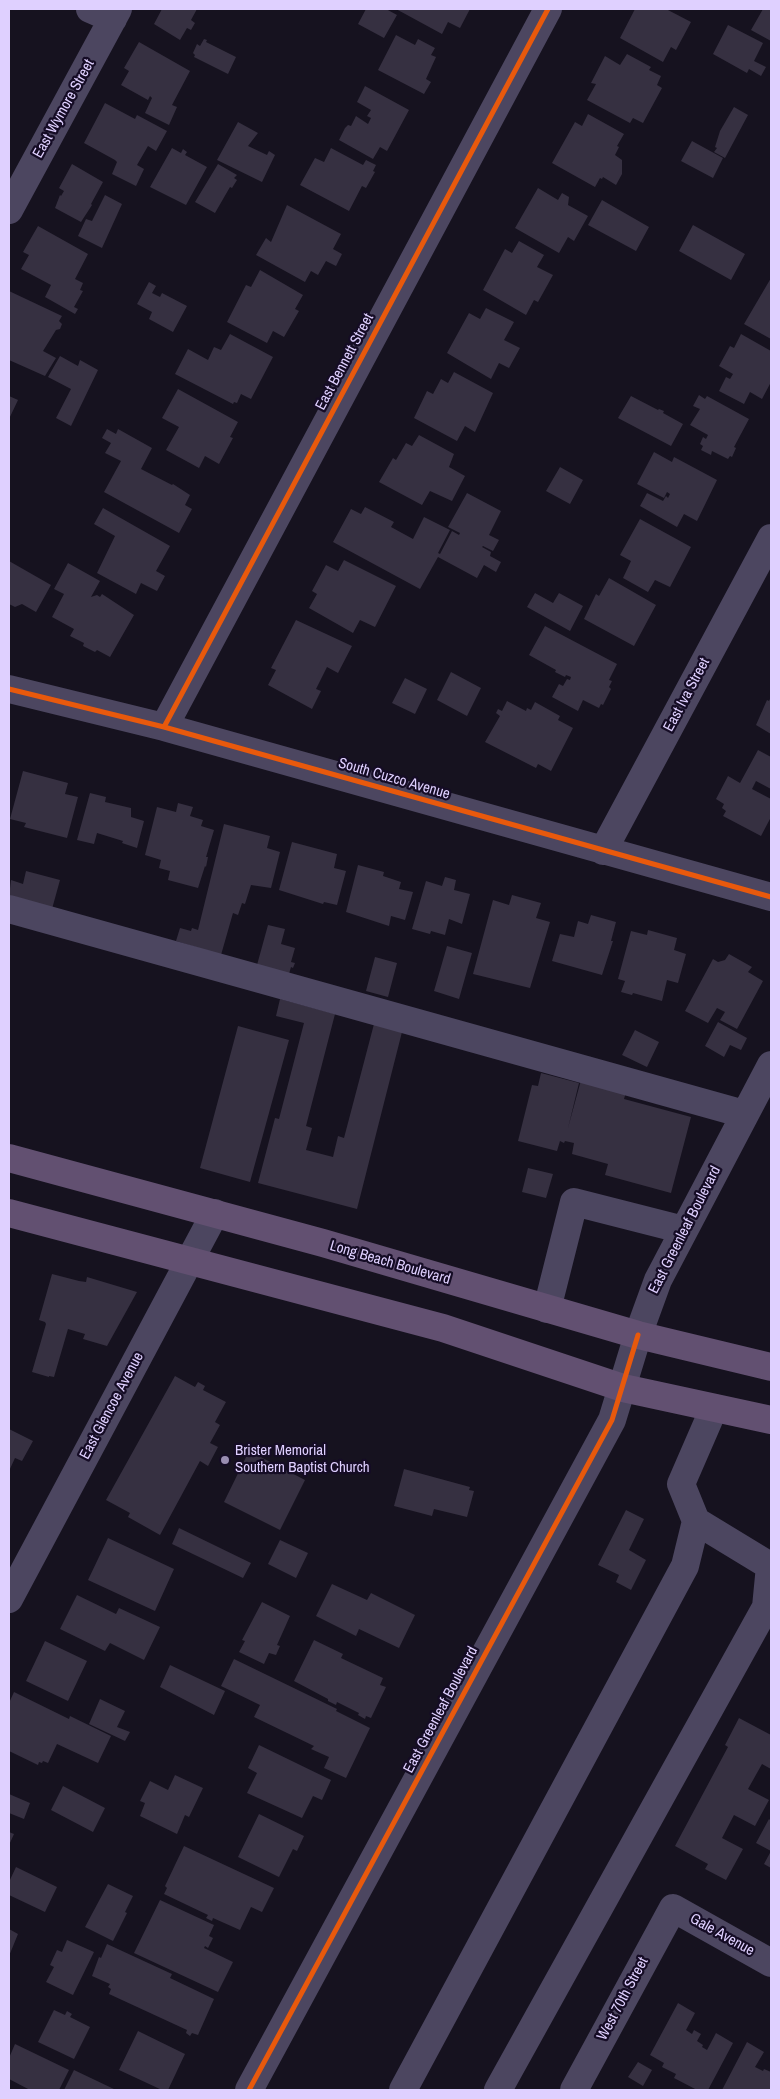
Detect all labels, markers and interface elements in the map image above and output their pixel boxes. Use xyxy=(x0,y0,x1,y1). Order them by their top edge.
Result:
street label: East Wymore Street xyxy=(29,57,99,161)
street label: East Bennett Street xyxy=(312,311,378,413)
street label: East Iva Street xyxy=(660,655,714,735)
street label: South Cuzco Avenue xyxy=(336,754,452,804)
street label: East Greenleaf Boulevard xyxy=(645,1163,725,1297)
street label: Long Beach Boulevard xyxy=(328,1237,452,1289)
street label: East Glencoe Avenue xyxy=(76,1349,148,1463)
place label: Brister Memorial Southern Baptist Church xyxy=(235,1442,370,1477)
marker: Brister Memorial Southern Baptist Church xyxy=(219,1454,231,1466)
street label: East Greenleaf Boulevard xyxy=(400,1644,482,1776)
street label: Gale Avenue xyxy=(687,1910,757,1960)
street label: West 70th Street xyxy=(594,1954,652,2044)

